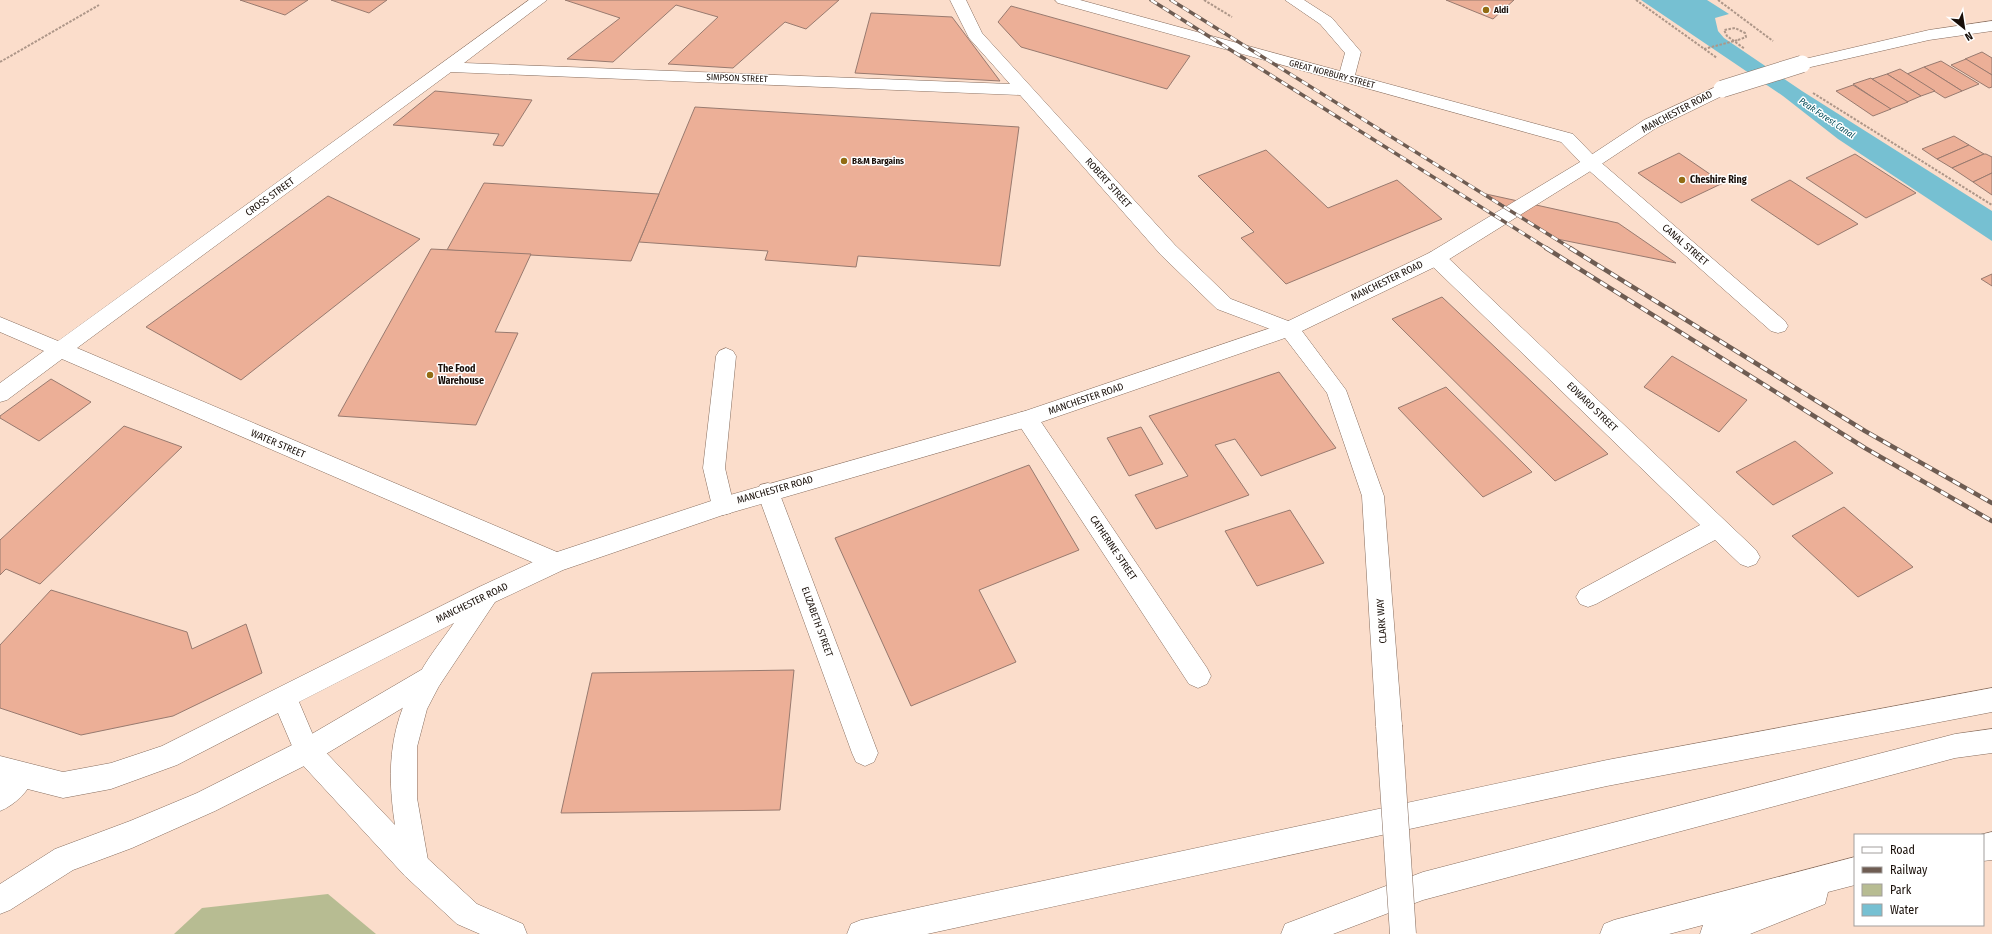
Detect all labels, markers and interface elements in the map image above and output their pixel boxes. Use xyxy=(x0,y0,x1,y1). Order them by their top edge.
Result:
marker: Aldi xyxy=(1481,5,1491,15)
place label: Aldi xyxy=(1493,5,1509,15)
north arrow xyxy=(1944,8,1984,48)
text: N xyxy=(1963,29,1975,44)
street label: GREAT NORBURY STREET xyxy=(1288,58,1377,90)
street label: SIMPSON STREET xyxy=(706,72,769,84)
street label: MANCHESTER ROAD xyxy=(1639,88,1715,136)
water label: Peak Forest Canal xyxy=(1797,96,1857,141)
marker: B&M Bargains xyxy=(839,156,849,166)
place label: B&M Bargains xyxy=(852,156,904,166)
street label: ROBERT STREET xyxy=(1083,156,1134,211)
place label: Cheshire Ring xyxy=(1690,174,1747,186)
street label: CROSS STREET xyxy=(243,175,297,219)
marker: Cheshire Ring xyxy=(1677,175,1687,185)
street label: CANAL STREET xyxy=(1659,222,1711,269)
street label: MANCHESTER ROAD xyxy=(1349,258,1425,304)
place label: The Food Warehouse xyxy=(438,363,484,387)
marker: The Food Warehouse xyxy=(425,370,435,380)
street label: MANCHESTER ROAD xyxy=(1047,380,1125,417)
street label: EDWARD STREET xyxy=(1564,380,1620,434)
street label: WATER STREET xyxy=(249,427,307,461)
street label: MANCHESTER ROAD xyxy=(736,473,815,507)
street label: CATHERINE STREET xyxy=(1087,513,1139,583)
street label: MANCHESTER ROAD xyxy=(434,580,510,626)
street label: ELIZABETH STREET xyxy=(799,585,835,659)
street label: CLARK WAY xyxy=(1374,598,1390,644)
legend xyxy=(1854,834,1984,926)
text: Road xyxy=(1890,843,1915,857)
text: Railway xyxy=(1890,863,1928,877)
text: Park xyxy=(1890,883,1912,897)
text: Water xyxy=(1890,903,1919,917)

